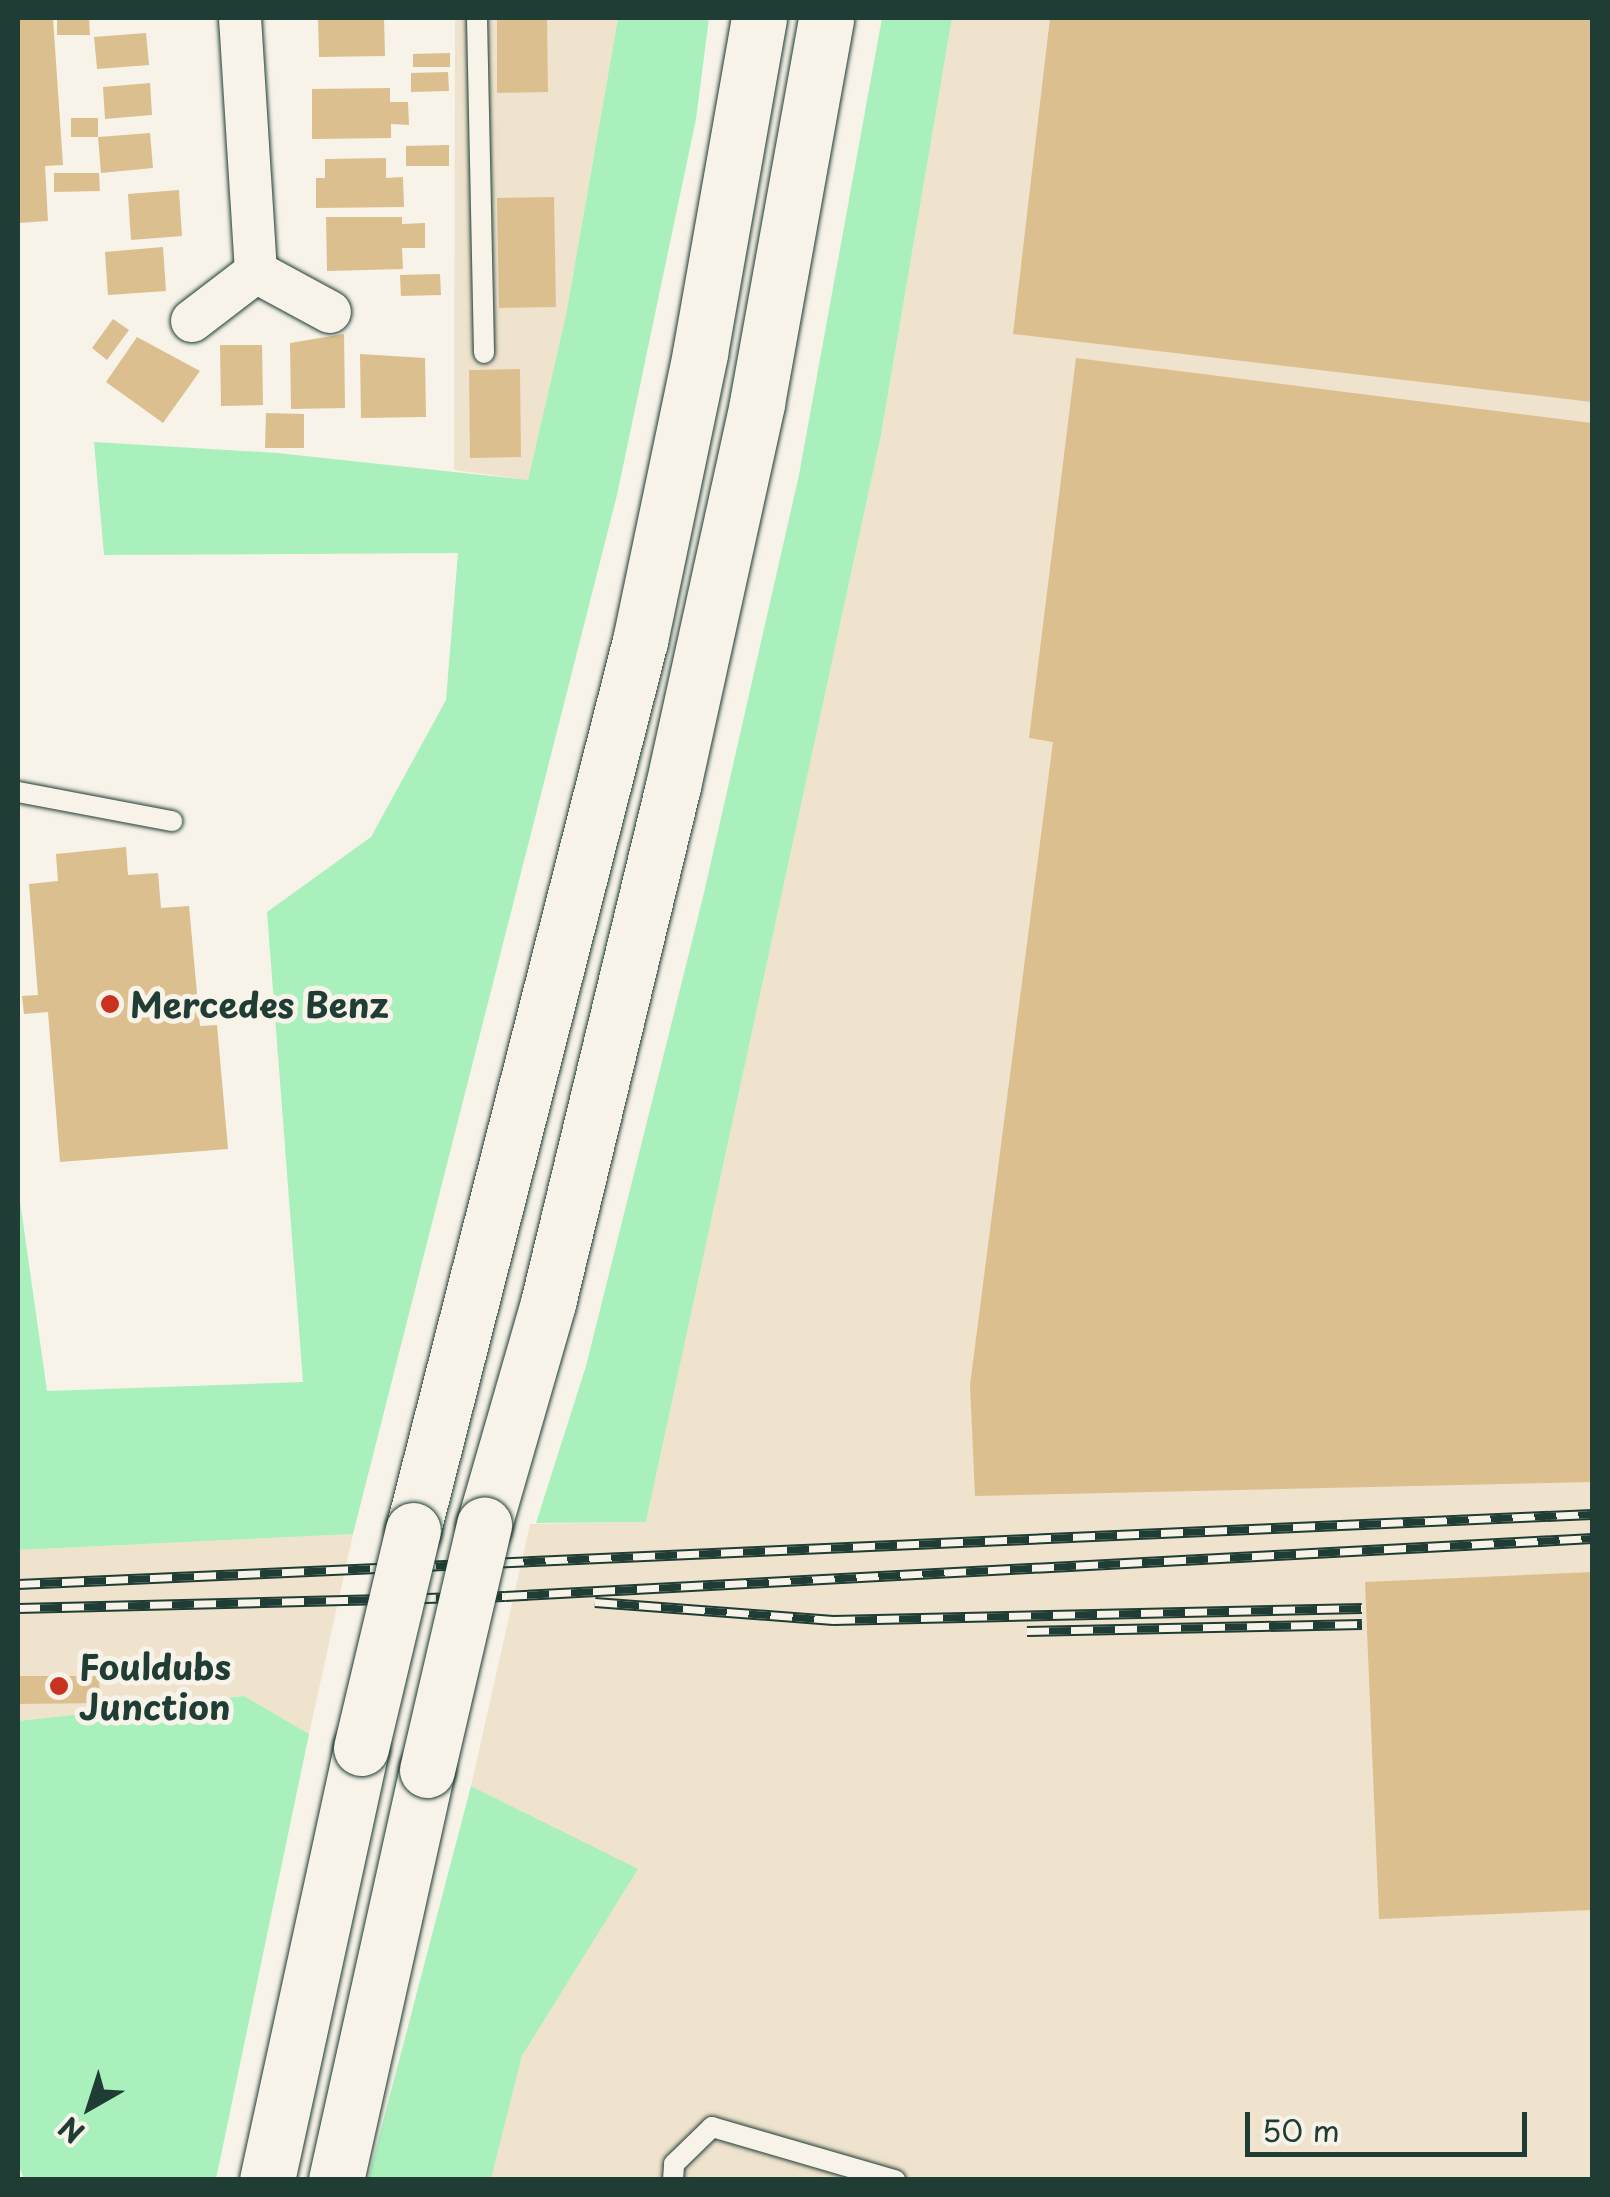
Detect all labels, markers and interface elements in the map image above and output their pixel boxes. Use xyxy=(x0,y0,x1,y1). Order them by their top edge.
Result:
place label: Mercedes Benz xyxy=(130,983,391,1025)
marker: Mercedes Benz xyxy=(99,993,121,1015)
place label: Fouldubs Junction xyxy=(79,1645,231,1727)
marker: Fouldubs Junction xyxy=(48,1675,70,1697)
north arrow xyxy=(40,2057,140,2157)
scale bar xyxy=(1250,2092,1532,2154)
text: N xyxy=(49,2107,93,2154)
text: 50 m xyxy=(1262,2107,1340,2152)

